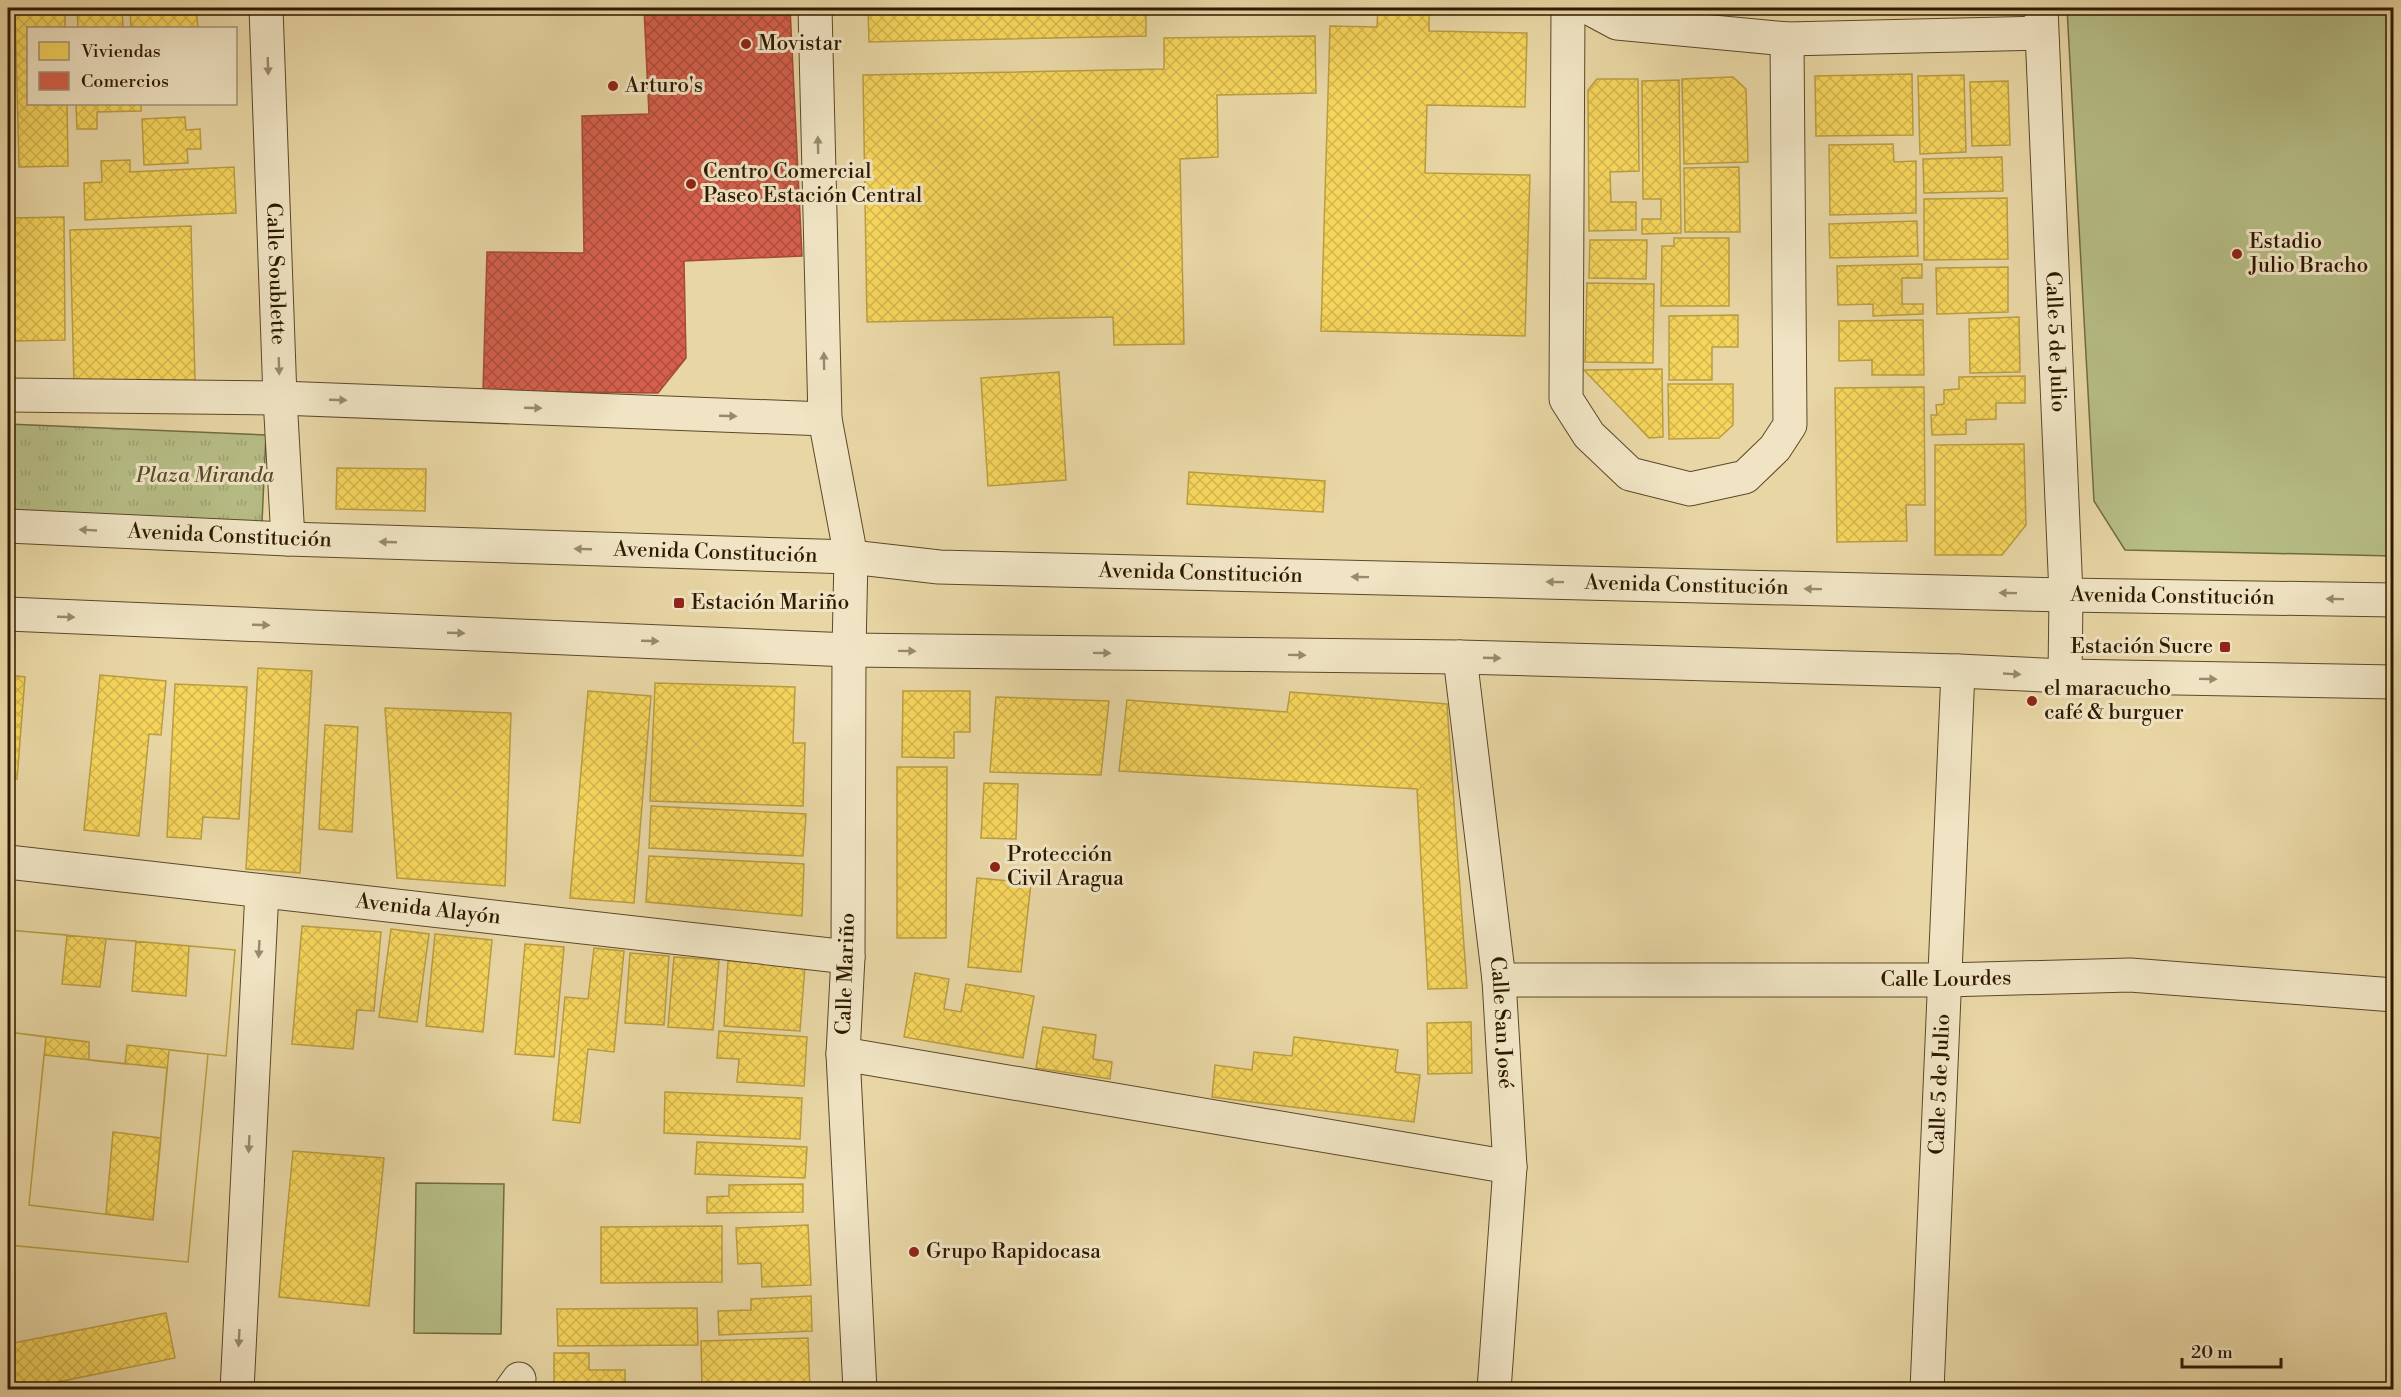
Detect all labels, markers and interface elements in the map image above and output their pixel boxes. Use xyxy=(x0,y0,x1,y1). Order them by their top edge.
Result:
legend xyxy=(27,27,237,105)
place label: Movistar xyxy=(758,31,842,57)
marker: Movistar xyxy=(739,37,753,51)
text: Viviendas xyxy=(80,40,161,63)
one-way arrow xyxy=(264,56,273,75)
text: Comercios xyxy=(81,70,169,93)
place label: Arturo's xyxy=(624,73,703,99)
marker: Arturo's xyxy=(606,79,620,93)
one-way arrow xyxy=(813,135,823,154)
place label: Centro Comercial Paseo Estación Central xyxy=(703,159,922,209)
marker: Centro Comercial Paseo Estación Central xyxy=(684,177,698,191)
street label: Calle Soublette xyxy=(260,202,291,345)
place label: Estadio Julio Bracho xyxy=(2248,229,2368,279)
marker: Estadio Julio Bracho xyxy=(2230,247,2244,261)
street label: Calle 5 de Julio xyxy=(2039,271,2071,413)
one-way arrow xyxy=(819,351,828,370)
one-way arrow xyxy=(274,356,283,375)
one-way arrow xyxy=(329,396,348,405)
one-way arrow xyxy=(524,403,543,413)
one-way arrow xyxy=(719,411,738,420)
park label: Plaza Miranda xyxy=(135,463,274,489)
street label: Avenida Constitución xyxy=(126,519,333,553)
one-way arrow xyxy=(79,525,98,534)
street label: Avenida Constitución xyxy=(612,536,818,569)
one-way arrow xyxy=(379,538,398,547)
one-way arrow xyxy=(574,544,593,553)
street label: Avenida Constitución xyxy=(1097,558,1304,589)
street label: Avenida Constitución xyxy=(1583,570,1789,601)
one-way arrow xyxy=(1350,573,1369,582)
one-way arrow xyxy=(1545,578,1564,587)
street label: Avenida Constitución xyxy=(2069,582,2275,611)
one-way arrow xyxy=(1803,584,1822,593)
one-way arrow xyxy=(1998,589,2017,598)
place label: Estación Mariño xyxy=(691,590,849,616)
one-way arrow xyxy=(2326,594,2345,604)
marker: Estación Mariño xyxy=(672,596,686,610)
one-way arrow xyxy=(56,612,75,621)
one-way arrow xyxy=(251,620,270,630)
one-way arrow xyxy=(446,629,465,638)
place label: Estación Sucre xyxy=(2070,634,2213,660)
one-way arrow xyxy=(641,637,660,646)
marker: Estación Sucre xyxy=(2218,640,2232,654)
one-way arrow xyxy=(898,646,917,655)
one-way arrow xyxy=(1093,648,1112,658)
one-way arrow xyxy=(1288,650,1307,660)
one-way arrow xyxy=(1483,653,1502,663)
one-way arrow xyxy=(2002,669,2021,678)
one-way arrow xyxy=(2198,674,2217,684)
place label: el maracucho café & burguer xyxy=(2044,676,2184,726)
marker: el maracucho café & burguer xyxy=(2025,694,2039,708)
place label: Protección Civil Aragua xyxy=(1007,842,1124,892)
marker: Protección Civil Aragua xyxy=(988,860,1002,874)
street label: Avenida Alayón xyxy=(353,888,503,931)
street label: Calle Mariño xyxy=(831,912,861,1036)
one-way arrow xyxy=(255,939,264,958)
street label: Calle San José xyxy=(1483,955,1518,1090)
street label: Calle Lourdes xyxy=(1881,965,2012,993)
street label: Calle 5 de Julio xyxy=(1924,1013,1956,1155)
one-way arrow xyxy=(245,1134,254,1153)
place label: Grupo Rapidocasa xyxy=(926,1239,1101,1265)
marker: Grupo Rapidocasa xyxy=(907,1245,921,1259)
one-way arrow xyxy=(235,1329,244,1348)
scale bar xyxy=(2182,1331,2281,1369)
text: 20 m xyxy=(2191,1341,2233,1364)

